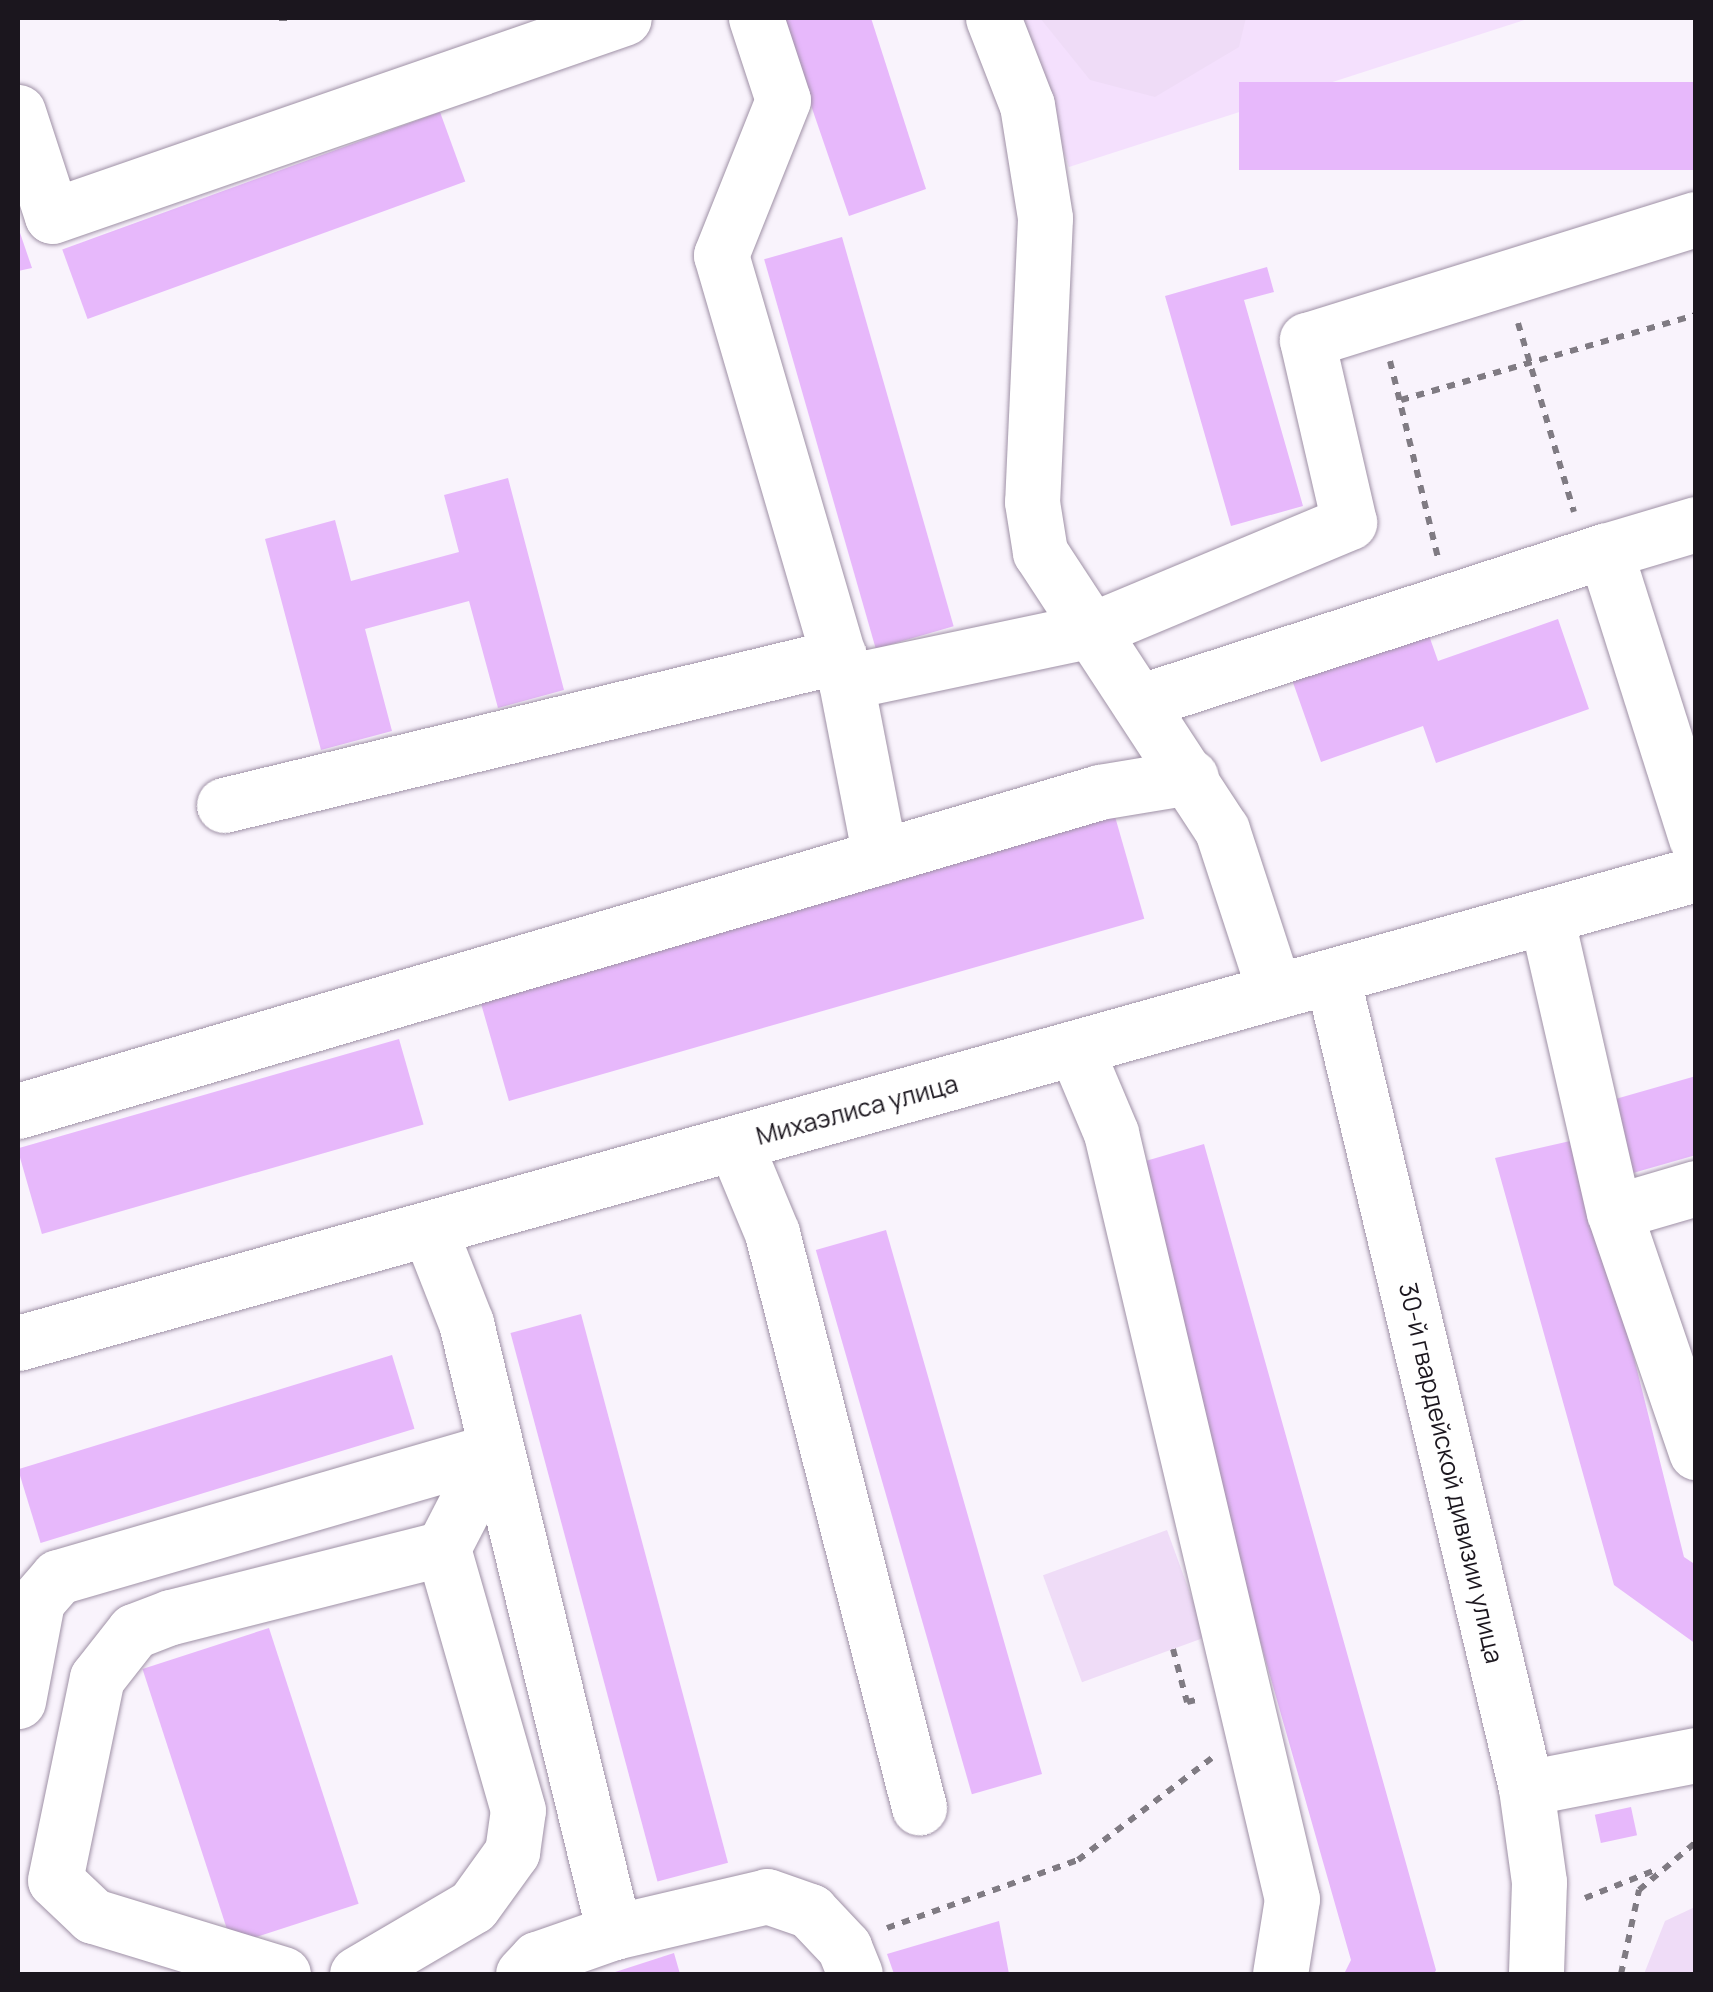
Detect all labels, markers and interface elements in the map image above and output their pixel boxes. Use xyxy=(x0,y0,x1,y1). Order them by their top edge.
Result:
street label: Михаэлиса улица xyxy=(753,1069,961,1151)
street label: 30-й гвардейской дивизии улица xyxy=(1393,1280,1509,1666)

